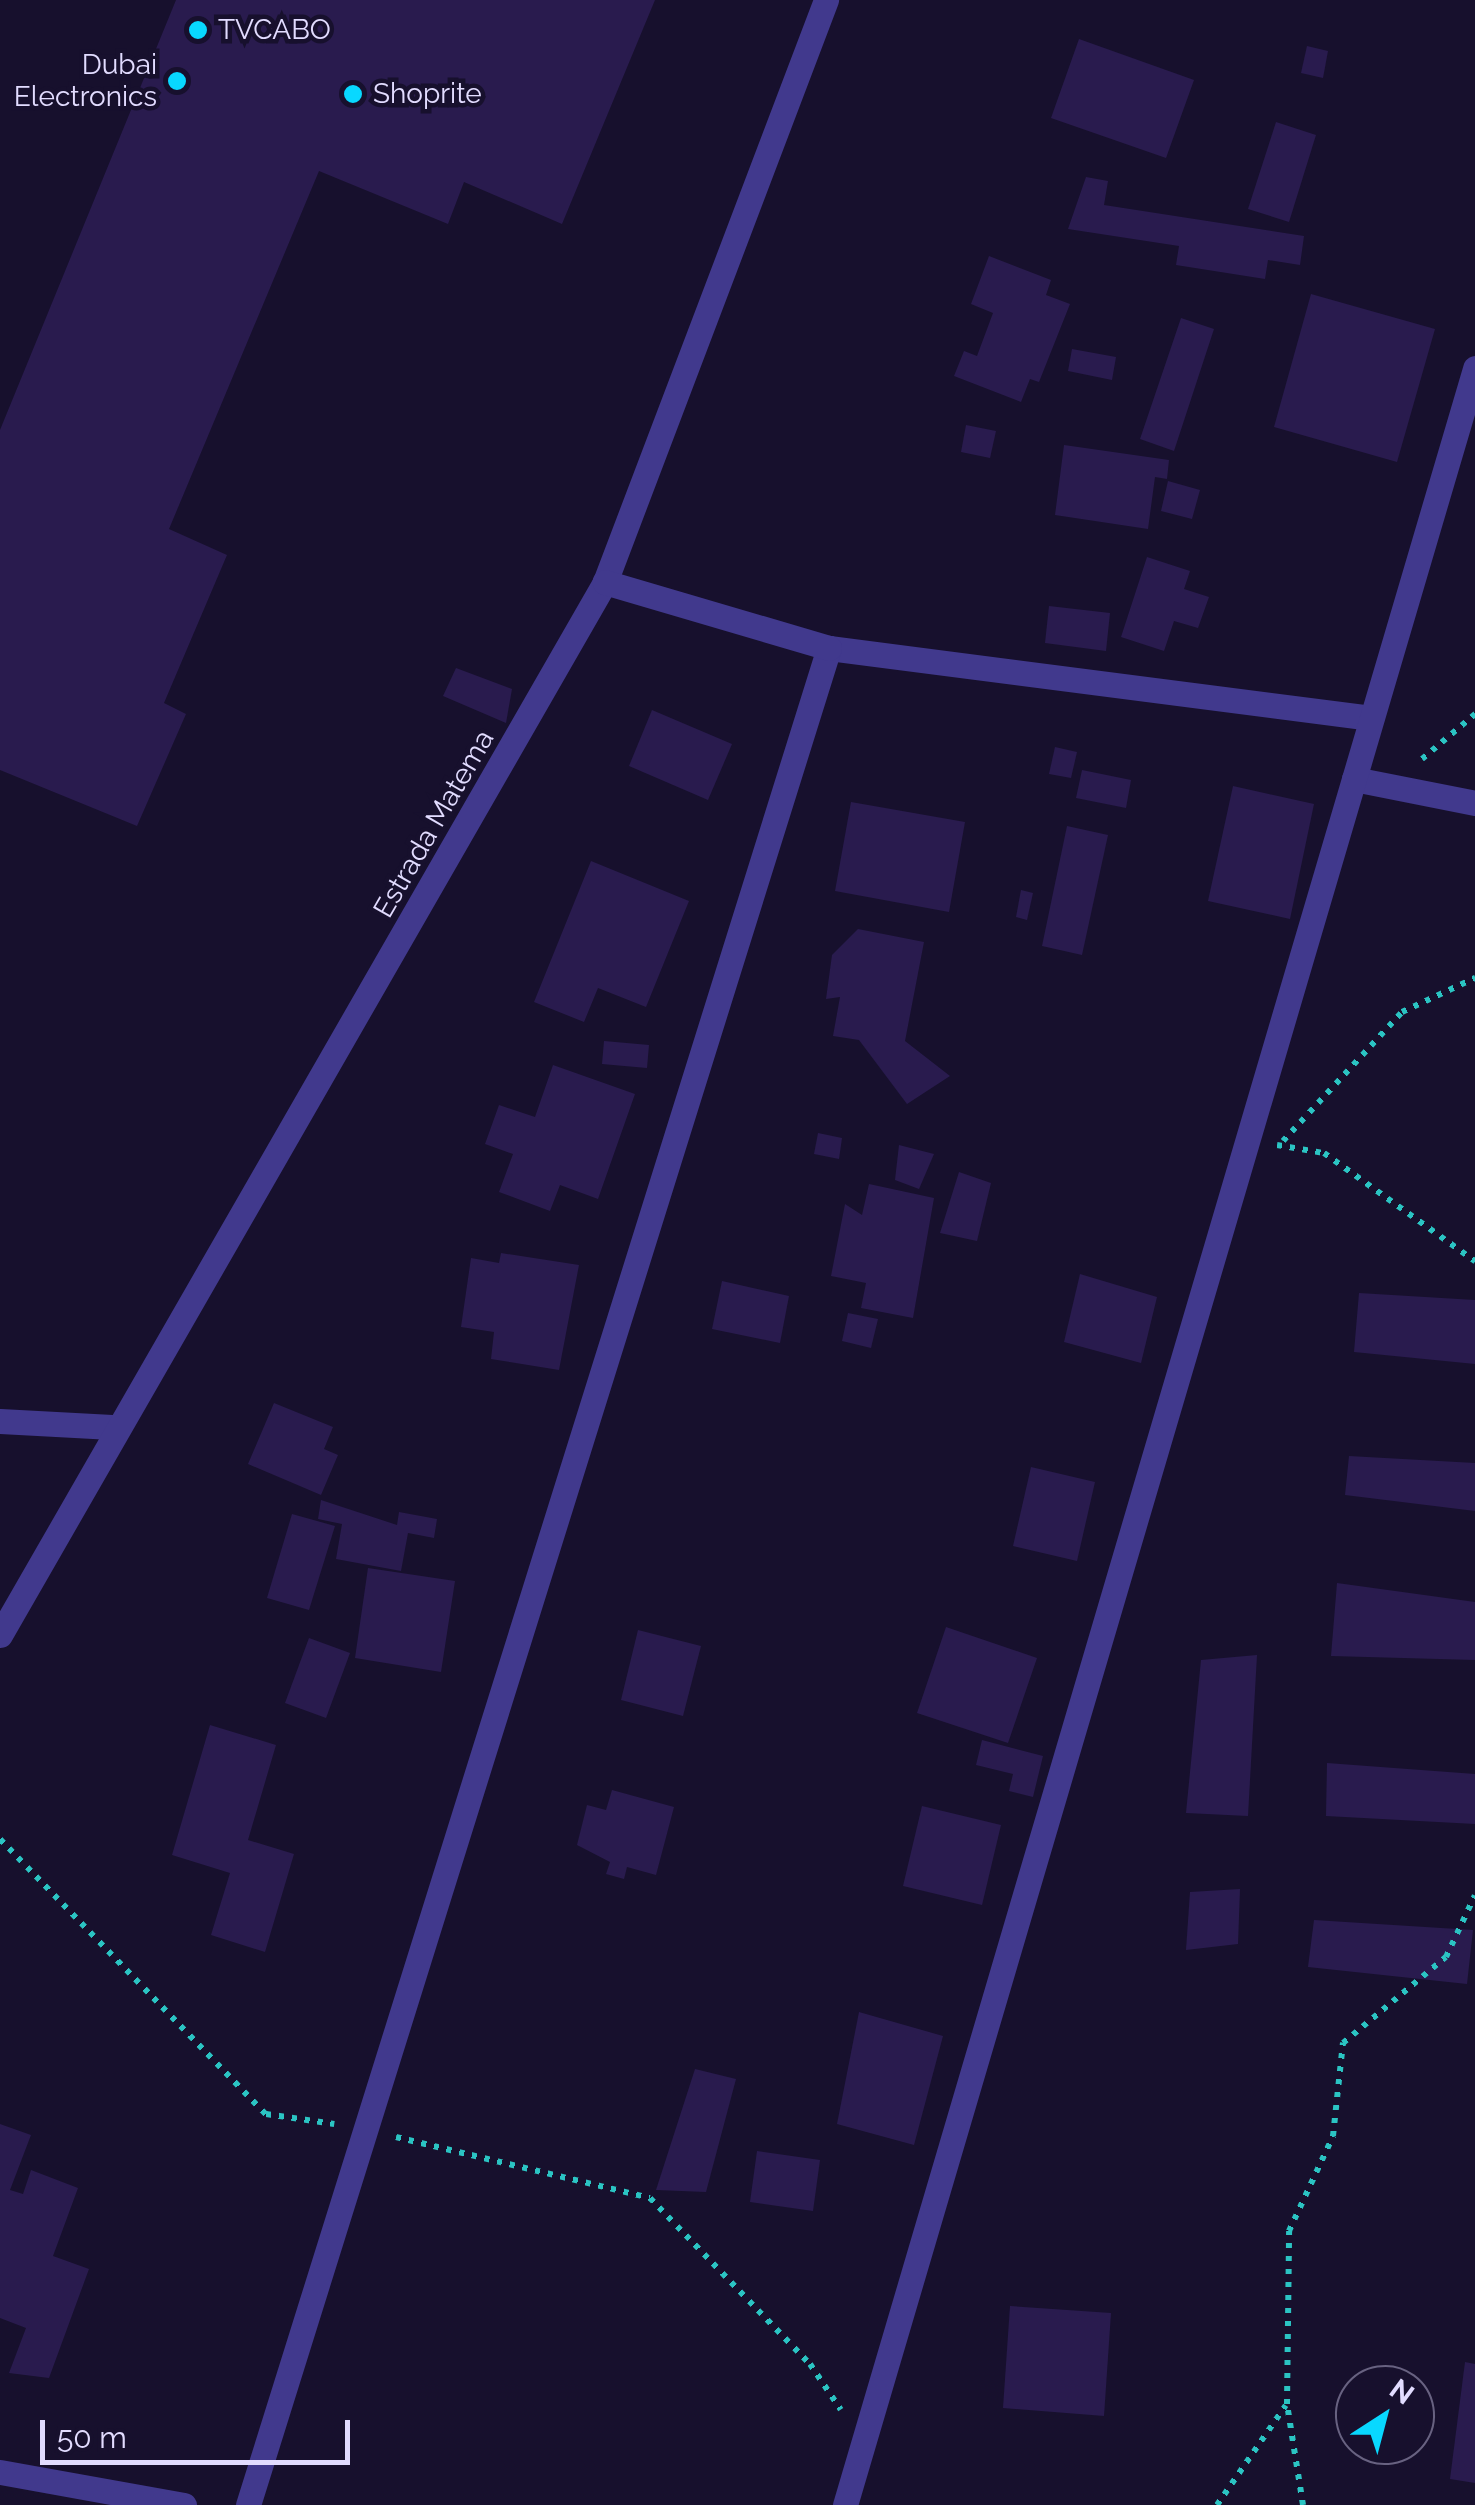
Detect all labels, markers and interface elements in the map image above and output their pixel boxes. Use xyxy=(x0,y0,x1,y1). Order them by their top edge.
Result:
place label: TVCABO xyxy=(218,13,331,47)
marker: TVCABO xyxy=(187,19,209,41)
place label: Dubai Electronics xyxy=(14,48,157,114)
marker: Dubai Electronics xyxy=(166,70,188,92)
place label: Shoprite xyxy=(373,77,482,111)
marker: Shoprite xyxy=(342,83,364,105)
street label: Estrada Matema xyxy=(367,724,501,924)
north arrow xyxy=(1335,2365,1435,2465)
text: N xyxy=(1383,2372,1420,2412)
scale bar xyxy=(45,2400,355,2462)
text: 50 m xyxy=(57,2420,127,2455)

